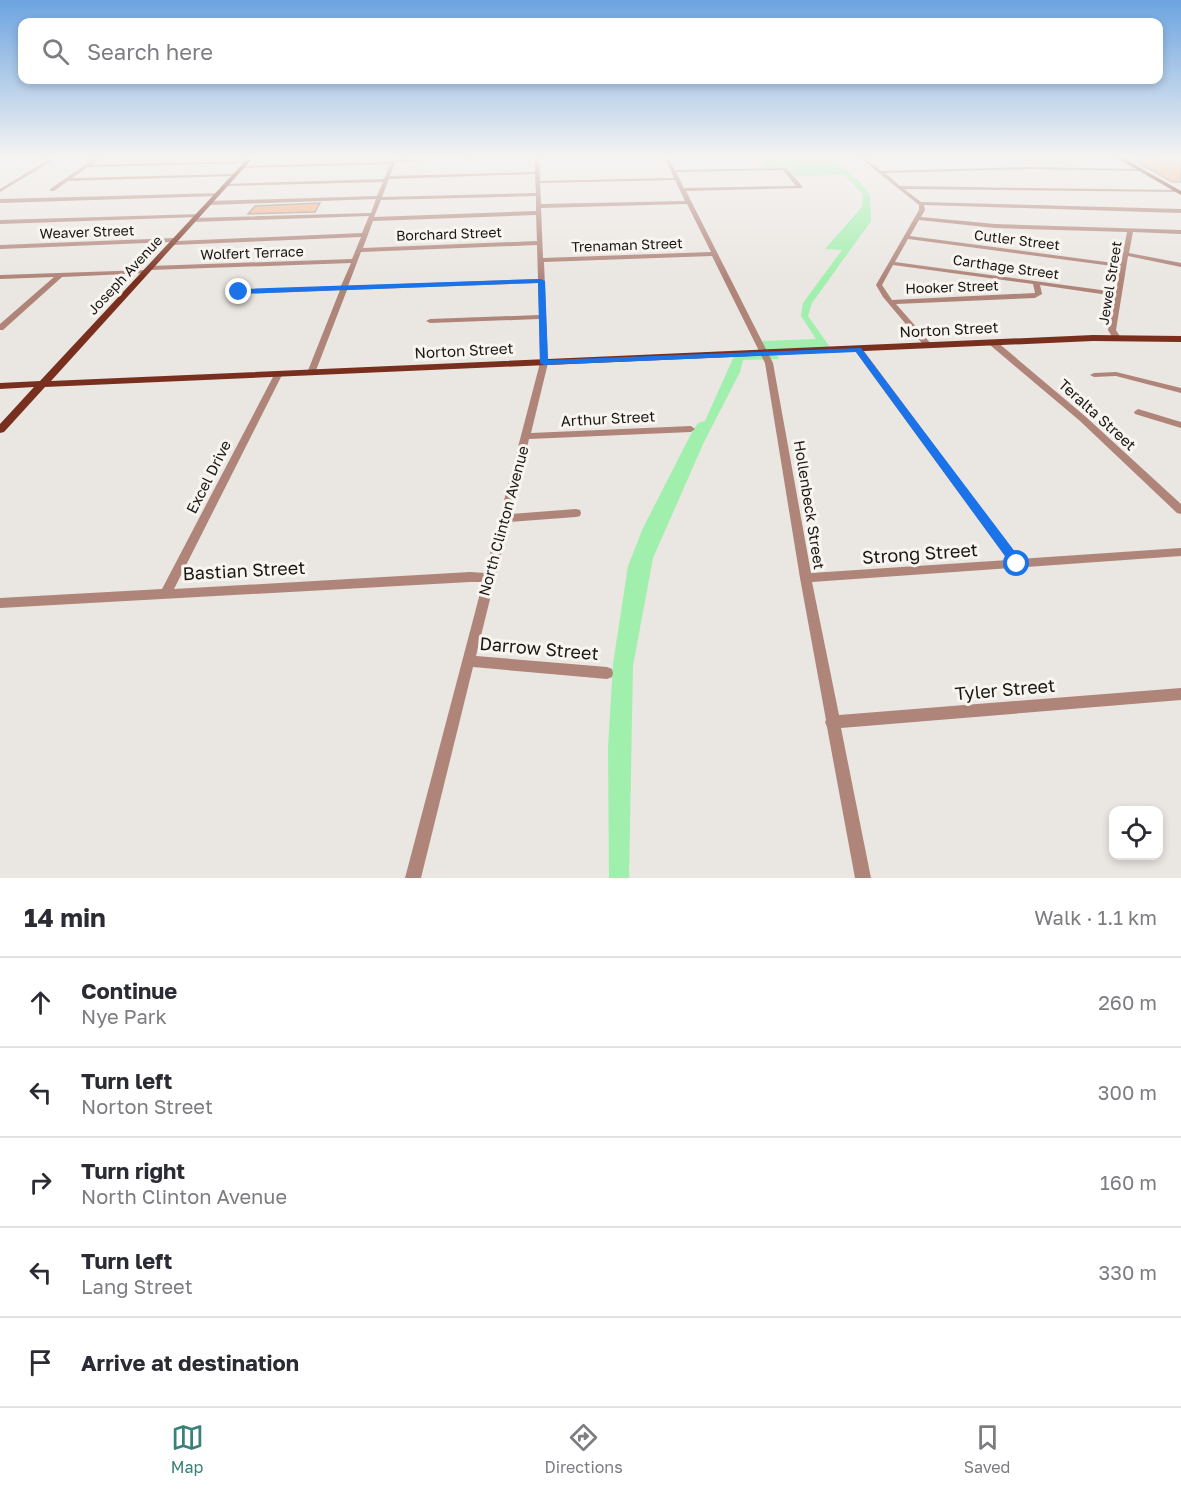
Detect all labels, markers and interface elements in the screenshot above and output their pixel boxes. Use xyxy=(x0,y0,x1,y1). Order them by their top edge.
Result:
search box xyxy=(18,18,1163,84)
icon: search xyxy=(39,35,72,68)
text: Search here xyxy=(87,38,213,65)
street label: Weaver Street xyxy=(39,221,135,242)
street label: Borchard Street xyxy=(396,223,502,244)
street label: Cutler Street xyxy=(973,226,1061,253)
street label: Joseph Avenue xyxy=(84,232,166,318)
street label: Trenaman Street xyxy=(571,234,683,255)
street label: Jewel Street xyxy=(1095,240,1125,326)
street label: Wolfert Terrace xyxy=(200,242,304,263)
street label: Carthage Street xyxy=(952,251,1060,282)
street label: Hooker Street xyxy=(905,276,999,297)
route end xyxy=(225,278,251,304)
street label: Norton Street xyxy=(899,317,999,341)
street label: Norton Street xyxy=(414,338,514,362)
street label: Teralta Street xyxy=(1055,375,1140,454)
street label: Arthur Street xyxy=(560,407,656,429)
street label: Excel Drive xyxy=(182,437,234,516)
street label: Hollenbeck Street xyxy=(791,439,829,571)
street label: North Clinton Avenue xyxy=(474,443,532,598)
street label: Strong Street xyxy=(861,538,979,568)
route start xyxy=(1003,550,1029,576)
street label: Bastian Street xyxy=(182,556,306,584)
street label: Darrow Street xyxy=(479,632,600,664)
street label: Tyler Street xyxy=(954,674,1056,704)
map controls xyxy=(1109,806,1163,860)
button: locate xyxy=(1109,806,1163,860)
text: 14 min xyxy=(24,902,106,933)
text: Walk · 1.1 km xyxy=(1034,905,1157,929)
text: Continue xyxy=(81,977,177,1004)
icon: ahead xyxy=(24,986,57,1019)
text: 260 m xyxy=(1098,990,1157,1014)
text: Nye Park xyxy=(81,1004,167,1028)
text: Turn left xyxy=(81,1067,172,1094)
icon: left xyxy=(24,1076,57,1109)
text: 300 m xyxy=(1098,1080,1157,1104)
text: Norton Street xyxy=(81,1094,213,1118)
text: Turn right xyxy=(81,1157,185,1184)
icon: right xyxy=(24,1166,57,1199)
text: 160 m xyxy=(1100,1170,1157,1194)
text: North Clinton Avenue xyxy=(81,1184,287,1208)
text: Turn left xyxy=(81,1247,172,1274)
icon: left xyxy=(24,1256,57,1289)
text: 330 m xyxy=(1099,1260,1157,1284)
text: Lang Street xyxy=(81,1274,193,1298)
icon: arrive xyxy=(24,1346,57,1379)
text: Arrive at destination xyxy=(81,1349,299,1376)
tab: Map xyxy=(171,1421,204,1477)
tab: Directions xyxy=(545,1421,623,1477)
tab: Saved xyxy=(964,1421,1010,1477)

